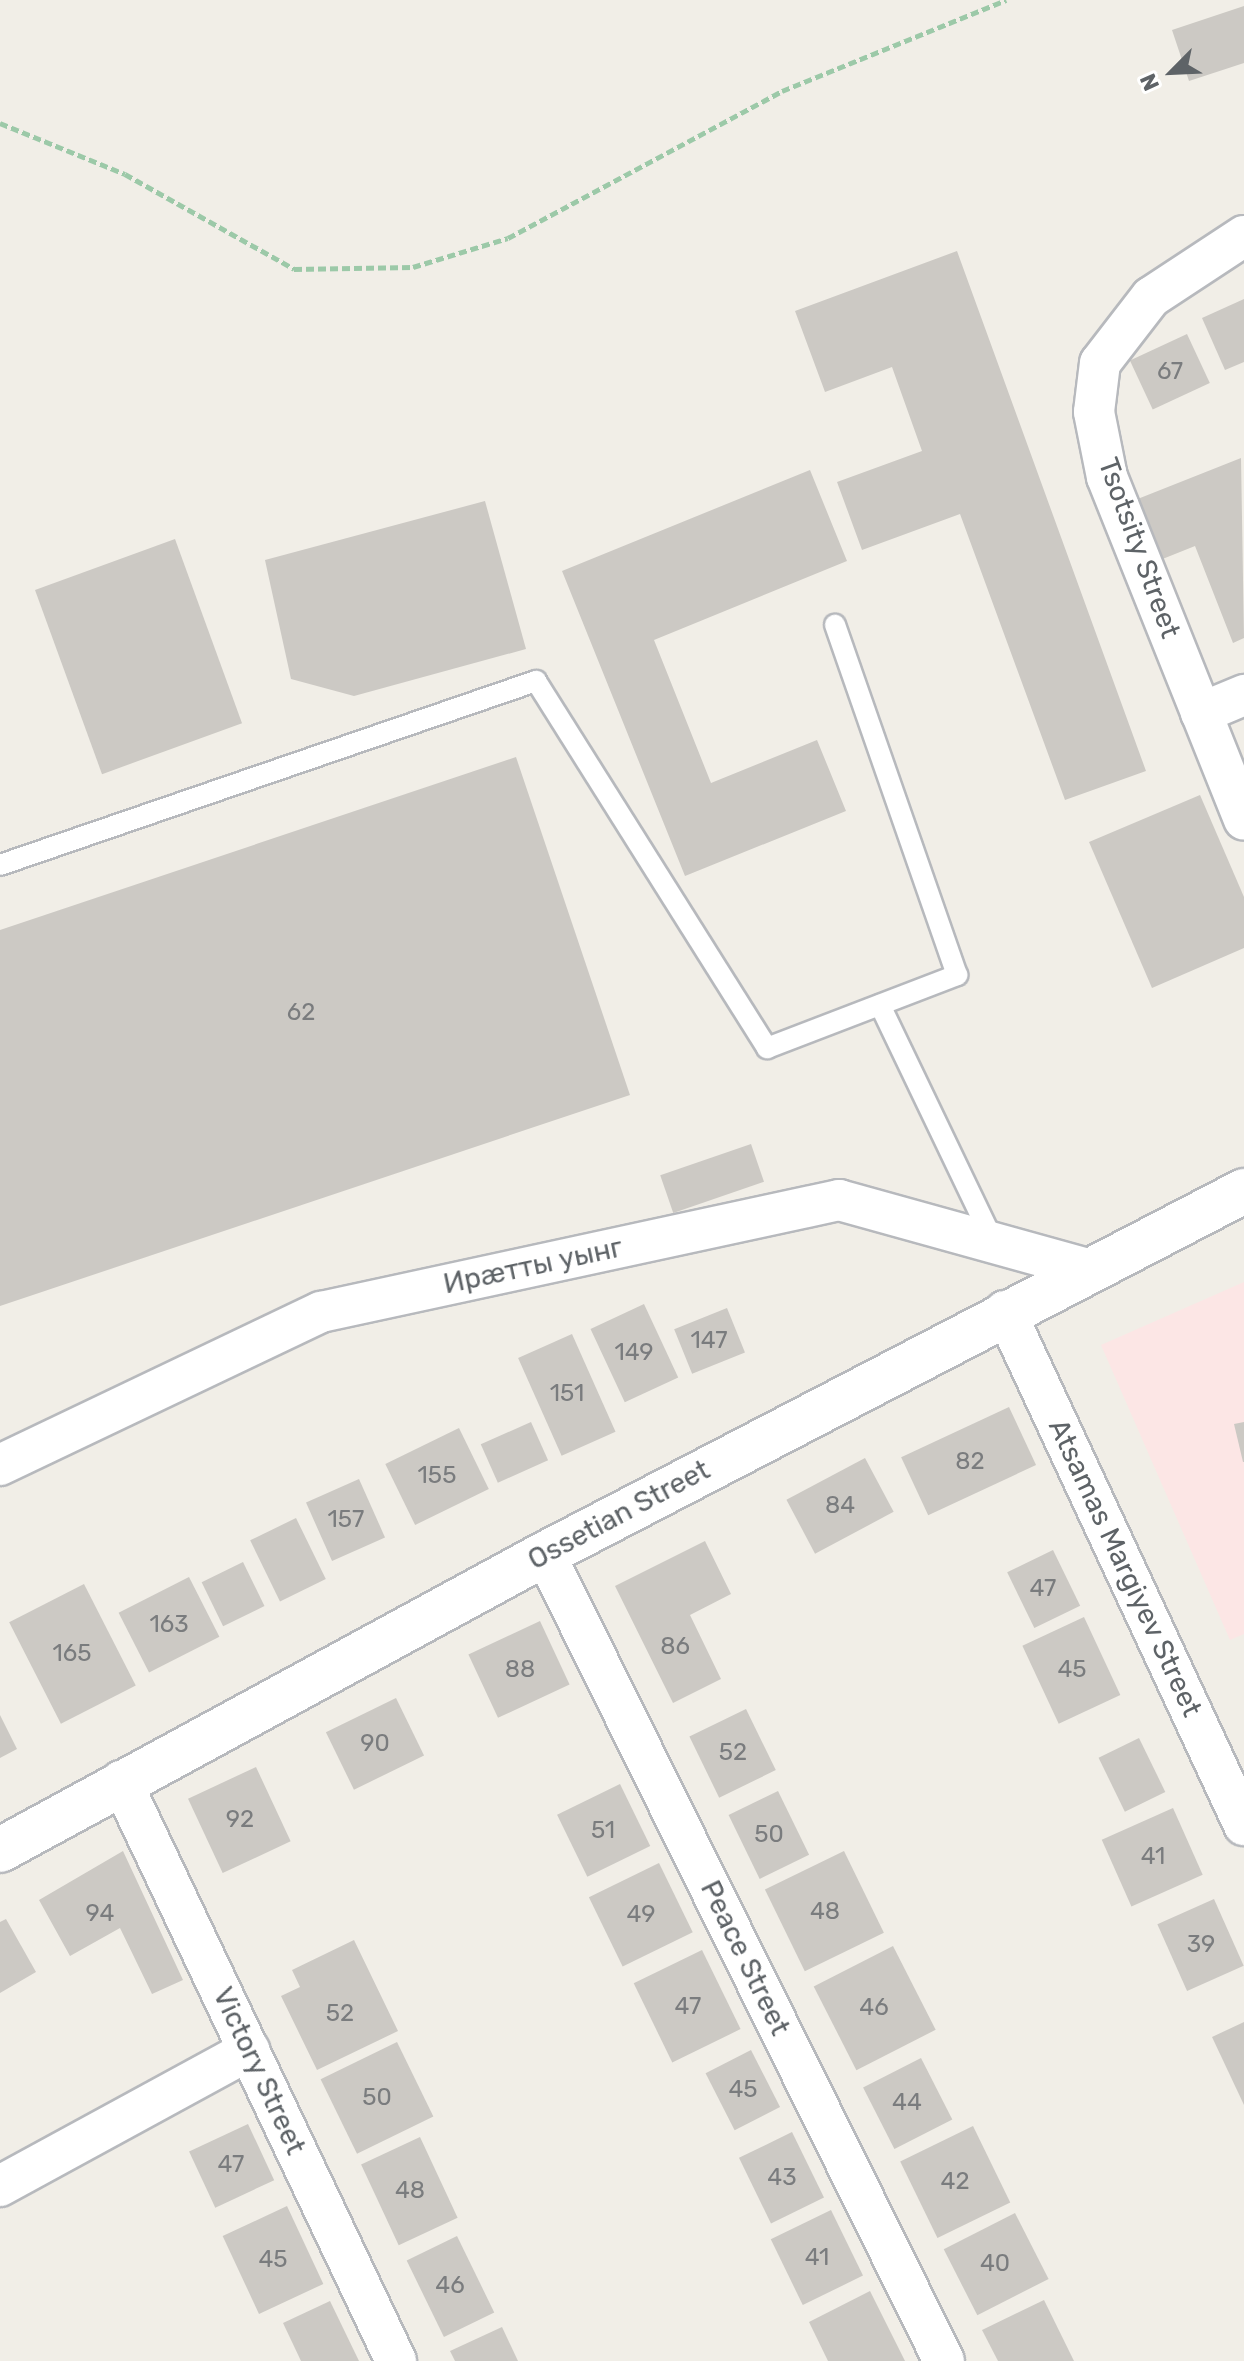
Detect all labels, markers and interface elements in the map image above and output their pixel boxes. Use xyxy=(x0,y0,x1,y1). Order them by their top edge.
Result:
north arrow xyxy=(1132,32,1212,112)
text: N xyxy=(1134,69,1165,95)
house number: 67 xyxy=(1157,358,1183,386)
street label: Tsotsity Street xyxy=(1091,453,1187,643)
house number: 62 xyxy=(287,999,315,1027)
street label: Ирæтты уынг xyxy=(440,1231,626,1301)
house number: 147 xyxy=(690,1327,728,1355)
house number: 149 xyxy=(614,1339,654,1367)
house number: 151 xyxy=(550,1380,584,1408)
street label: Atsamas Margiyev Street xyxy=(1041,1414,1209,1722)
house number: 82 xyxy=(955,1448,985,1476)
street label: Ossetian Street xyxy=(522,1453,716,1577)
house number: 155 xyxy=(418,1462,456,1490)
house number: 84 xyxy=(825,1492,855,1520)
house number: 157 xyxy=(328,1506,364,1534)
house number: 47 xyxy=(1030,1575,1056,1603)
house number: 163 xyxy=(149,1611,189,1639)
house number: 86 xyxy=(660,1633,690,1661)
house number: 165 xyxy=(53,1640,91,1668)
house number: 88 xyxy=(505,1656,535,1684)
house number: 45 xyxy=(1057,1656,1087,1684)
house number: 90 xyxy=(360,1730,390,1758)
house number: 52 xyxy=(719,1739,747,1767)
house number: 92 xyxy=(226,1806,254,1834)
house number: 51 xyxy=(591,1817,615,1845)
house number: 50 xyxy=(754,1821,784,1849)
house number: 41 xyxy=(1141,1843,1165,1871)
street label: Peace Street xyxy=(693,1875,797,2041)
house number: 48 xyxy=(810,1898,840,1926)
house number: 94 xyxy=(86,1900,114,1928)
house number: 49 xyxy=(627,1901,655,1929)
house number: 39 xyxy=(1187,1931,1215,1959)
street label: Victory Street xyxy=(205,1982,313,2160)
house number: 47 xyxy=(675,1993,701,2021)
house number: 46 xyxy=(859,1994,889,2022)
house number: 52 xyxy=(326,2000,354,2028)
house number: 45 xyxy=(728,2076,758,2104)
house number: 50 xyxy=(362,2084,392,2112)
house number: 44 xyxy=(892,2089,922,2117)
house number: 47 xyxy=(218,2151,244,2179)
house number: 43 xyxy=(767,2164,797,2192)
house number: 42 xyxy=(941,2168,969,2196)
house number: 48 xyxy=(395,2177,425,2205)
house number: 41 xyxy=(805,2244,829,2272)
house number: 45 xyxy=(258,2246,288,2274)
house number: 40 xyxy=(980,2250,1010,2278)
house number: 46 xyxy=(435,2272,465,2300)

